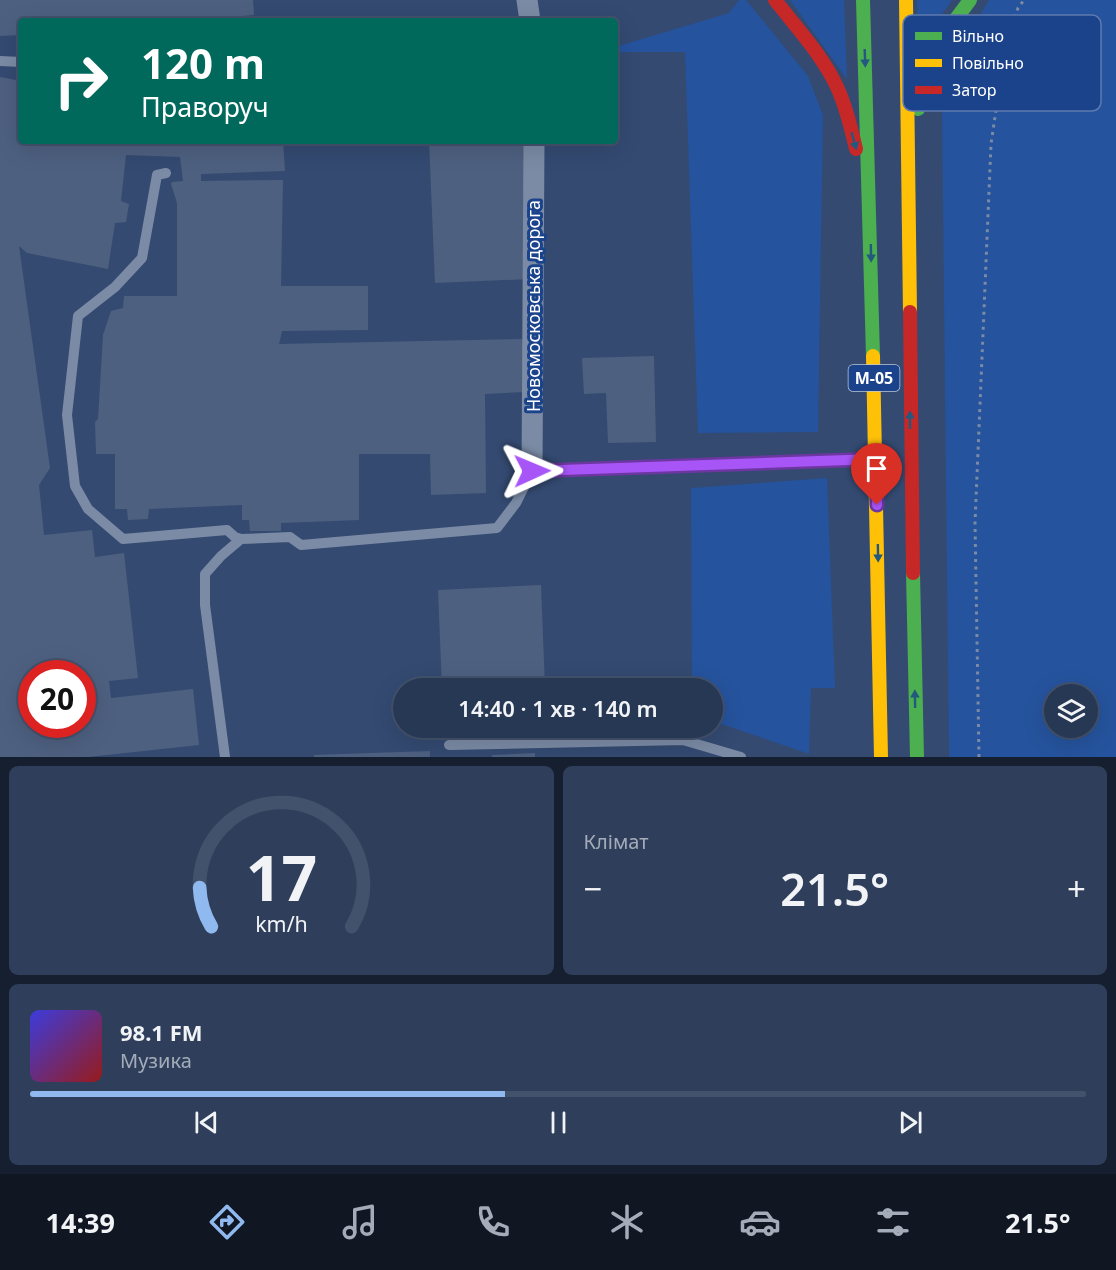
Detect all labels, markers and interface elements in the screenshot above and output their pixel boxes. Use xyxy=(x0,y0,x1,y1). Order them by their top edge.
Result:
legend xyxy=(903,15,1101,111)
text: Вільно xyxy=(952,25,1004,47)
text: 120 m xyxy=(141,34,265,91)
icon: right xyxy=(42,42,120,120)
one-way arrow xyxy=(860,49,869,68)
text: Повільно xyxy=(952,52,1024,74)
text: Затор xyxy=(952,79,996,101)
text: Праворуч xyxy=(141,88,269,125)
one-way arrow xyxy=(850,132,859,150)
street label: Новомосковська дорога xyxy=(521,200,545,412)
one-way arrow xyxy=(866,244,876,263)
road number: М-05 xyxy=(848,365,900,391)
one-way arrow xyxy=(905,410,915,429)
position arrow xyxy=(500,439,564,503)
pin xyxy=(851,443,902,505)
icon: arrive xyxy=(860,452,893,485)
one-way arrow xyxy=(873,544,882,563)
speed limit sign: 20 xyxy=(18,660,96,738)
map controls xyxy=(1044,684,1098,738)
button: layers xyxy=(1044,684,1098,738)
one-way arrow xyxy=(911,689,920,708)
text: 14:40 · 1 хв · 140 m xyxy=(458,693,658,723)
text: Клімат xyxy=(584,828,648,855)
text: 17 xyxy=(246,834,317,919)
text: 21.5° xyxy=(780,858,889,919)
text: − xyxy=(584,866,602,911)
text: + xyxy=(1067,866,1086,911)
text: km/h xyxy=(255,910,308,939)
text: 98.1 FM xyxy=(120,1017,202,1047)
text: Музика xyxy=(120,1047,192,1074)
icon: previous xyxy=(190,1106,223,1139)
icon: pause xyxy=(542,1106,575,1139)
icon: next xyxy=(894,1106,927,1139)
icon: directions xyxy=(206,1201,248,1243)
icon: music xyxy=(339,1201,381,1243)
icon: phone xyxy=(472,1201,514,1243)
icon: climate xyxy=(606,1201,648,1243)
icon: car xyxy=(739,1201,781,1243)
icon: filters xyxy=(872,1201,914,1243)
text: 14:39 xyxy=(46,1204,115,1241)
text: 21.5° xyxy=(1005,1204,1070,1241)

